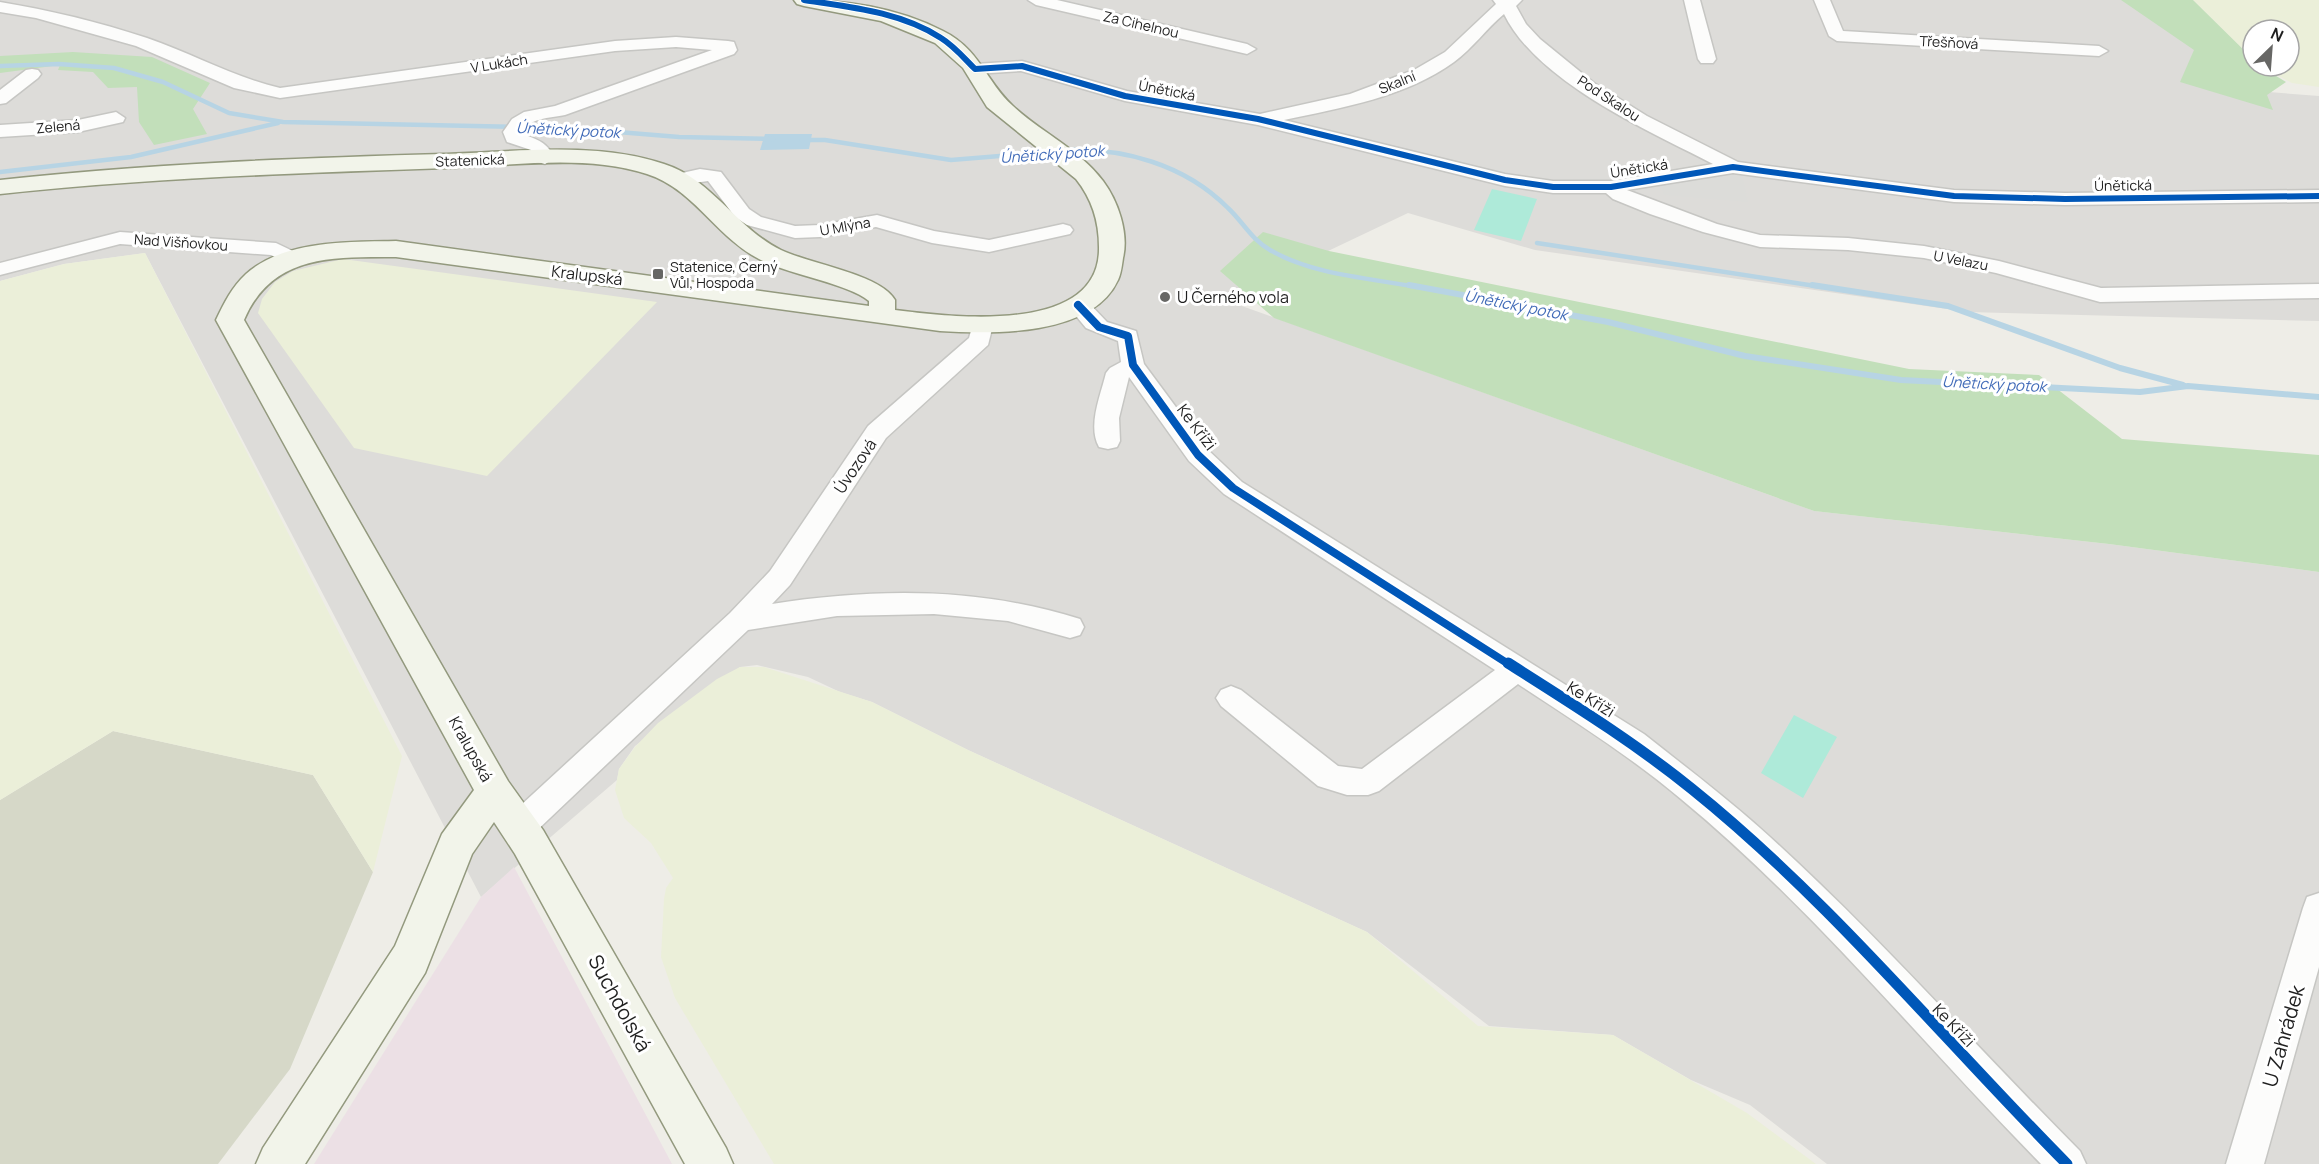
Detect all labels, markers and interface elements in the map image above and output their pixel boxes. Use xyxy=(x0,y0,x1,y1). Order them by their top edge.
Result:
street label: Za Cihelnou xyxy=(1101,6,1181,42)
north arrow xyxy=(2241,18,2301,78)
text: N xyxy=(2267,22,2287,47)
street label: Třešňová xyxy=(1919,31,1979,53)
street label: V Lukách xyxy=(469,49,529,77)
street label: Skalní xyxy=(1376,66,1418,98)
street label: Pod Skalou xyxy=(1574,71,1644,125)
street label: Únětická xyxy=(1137,75,1197,105)
street label: Zelená xyxy=(35,115,81,137)
water label: Únětický potok xyxy=(515,117,623,143)
water label: Únětický potok xyxy=(999,140,1107,168)
street label: Statenická xyxy=(435,149,505,171)
street label: Únětická xyxy=(1609,154,1669,182)
street label: Únětická xyxy=(2094,175,2152,195)
street label: U Mlýna xyxy=(818,212,872,240)
street label: Nad Višňovkou xyxy=(133,229,229,255)
street label: U Velazu xyxy=(1932,245,1990,275)
place label: Statenice, Černý Vůl, Hospoda xyxy=(670,257,778,292)
street label: Kralupská xyxy=(550,260,624,290)
marker: Statenice, Černý Vůl, Hospoda xyxy=(651,267,665,281)
water label: Únětický potok xyxy=(1463,285,1572,326)
place label: U Černého vola xyxy=(1177,286,1289,308)
marker: U Černého vola xyxy=(1158,290,1172,304)
water label: Únětický potok xyxy=(1941,371,2049,397)
street label: Ke Kříži xyxy=(1172,399,1222,455)
street label: Úvozová xyxy=(829,434,881,498)
street label: Ke Kříži xyxy=(1563,676,1619,722)
street label: Kralupská xyxy=(444,712,498,786)
street label: Suchdolská xyxy=(582,950,658,1056)
street label: U Zahrádek xyxy=(2256,981,2311,1090)
street label: Ke Kříži xyxy=(1928,998,1980,1052)

